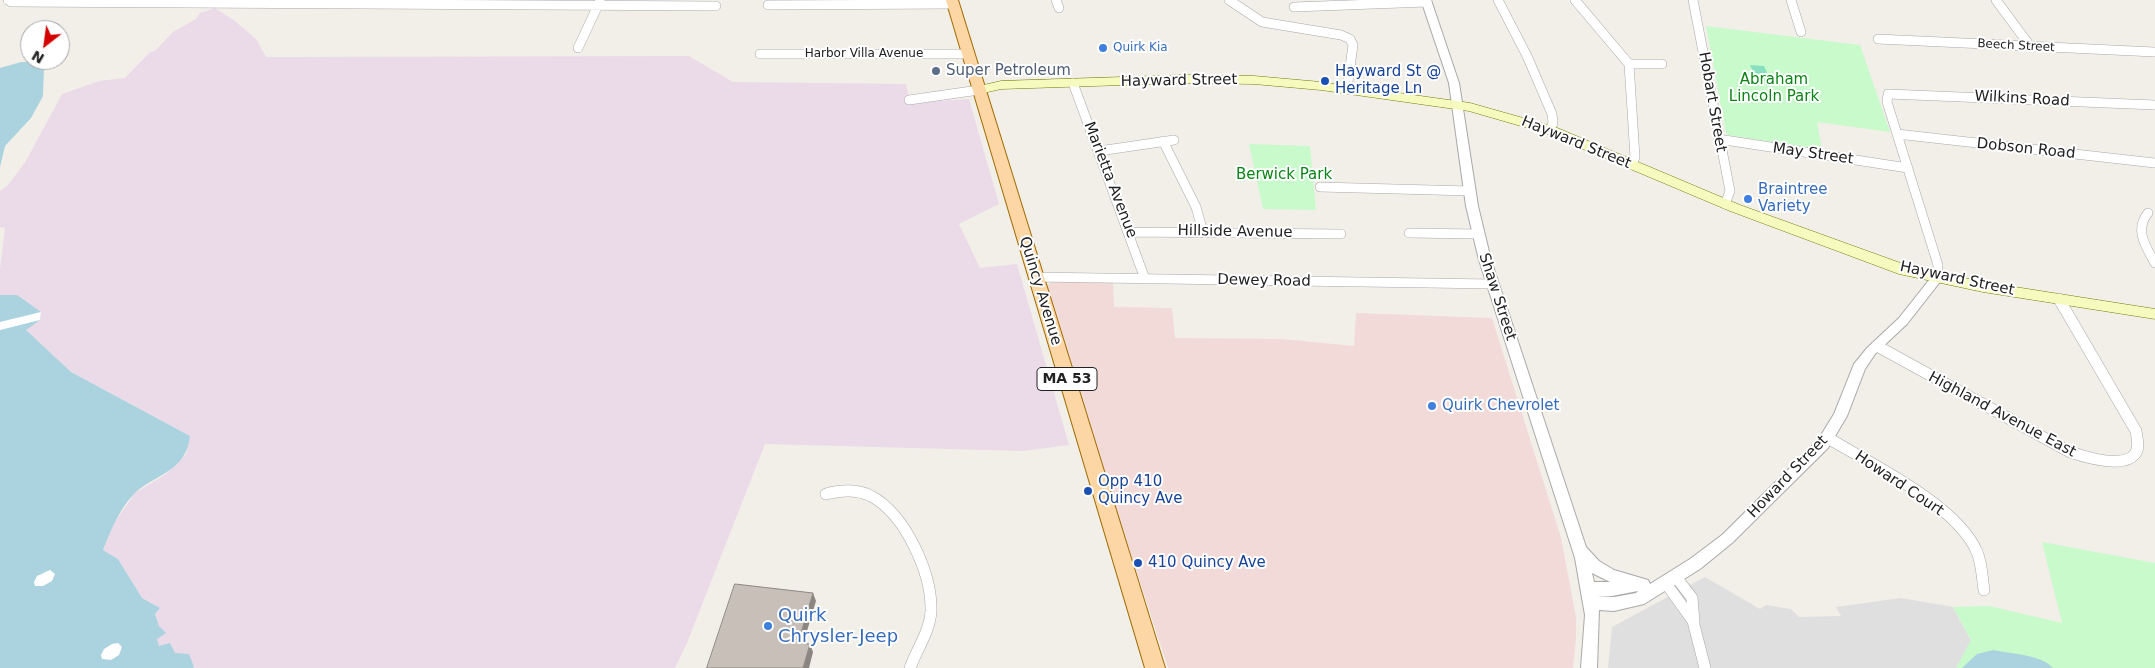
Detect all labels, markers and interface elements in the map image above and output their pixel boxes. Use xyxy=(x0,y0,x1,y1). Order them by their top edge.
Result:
north arrow xyxy=(20,20,70,70)
street label: Beech Street xyxy=(1977,37,2055,55)
place label: Quirk Kia xyxy=(1113,41,1168,55)
marker: Quirk Kia xyxy=(1097,42,1109,54)
text: N xyxy=(29,47,47,67)
street label: Harbor Villa Avenue xyxy=(805,47,923,61)
street label: Hobart Street xyxy=(1694,50,1730,154)
place label: Super Petroleum xyxy=(946,62,1071,80)
place label: Hayward St @ Heritage Ln xyxy=(1335,63,1441,98)
marker: Super Petroleum xyxy=(930,65,942,77)
street label: Hayward Street xyxy=(1121,71,1237,91)
park label: Abraham Lincoln Park xyxy=(1729,71,1819,106)
marker: Hayward St @ Heritage Ln xyxy=(1319,75,1331,87)
street label: Wilkins Road xyxy=(1974,88,2070,110)
street label: Hayward Street xyxy=(1519,113,1633,173)
street label: Marietta Avenue xyxy=(1080,119,1140,241)
street label: Dobson Road xyxy=(1976,135,2076,163)
street label: May Street xyxy=(1771,139,1855,169)
park label: Berwick Park xyxy=(1236,166,1332,184)
place label: Braintree Variety xyxy=(1758,181,1827,216)
marker: Braintree Variety xyxy=(1742,193,1754,205)
street label: Hillside Avenue xyxy=(1177,222,1293,242)
street label: Quincy Avenue xyxy=(1015,235,1065,347)
street label: Shaw Street xyxy=(1474,251,1520,343)
street label: Hayward Street xyxy=(1898,258,2016,300)
street label: Dewey Road xyxy=(1217,271,1311,291)
road number: MA 53 xyxy=(1037,368,1097,390)
street label: Highland Avenue East xyxy=(1925,368,2079,462)
place label: Quirk Chevrolet xyxy=(1442,397,1559,415)
marker: Quirk Chevrolet xyxy=(1426,400,1438,412)
street label: Howard Street xyxy=(1744,432,1832,522)
street label: Howard Court xyxy=(1851,448,1947,520)
place label: Opp 410 Quincy Ave xyxy=(1098,473,1182,508)
marker: Opp 410 Quincy Ave xyxy=(1082,485,1094,497)
place label: 410 Quincy Ave xyxy=(1148,554,1266,572)
marker: 410 Quincy Ave xyxy=(1132,557,1144,569)
place label: Quirk Chrysler-Jeep xyxy=(778,605,898,648)
marker: Quirk Chrysler-Jeep xyxy=(762,620,774,632)

